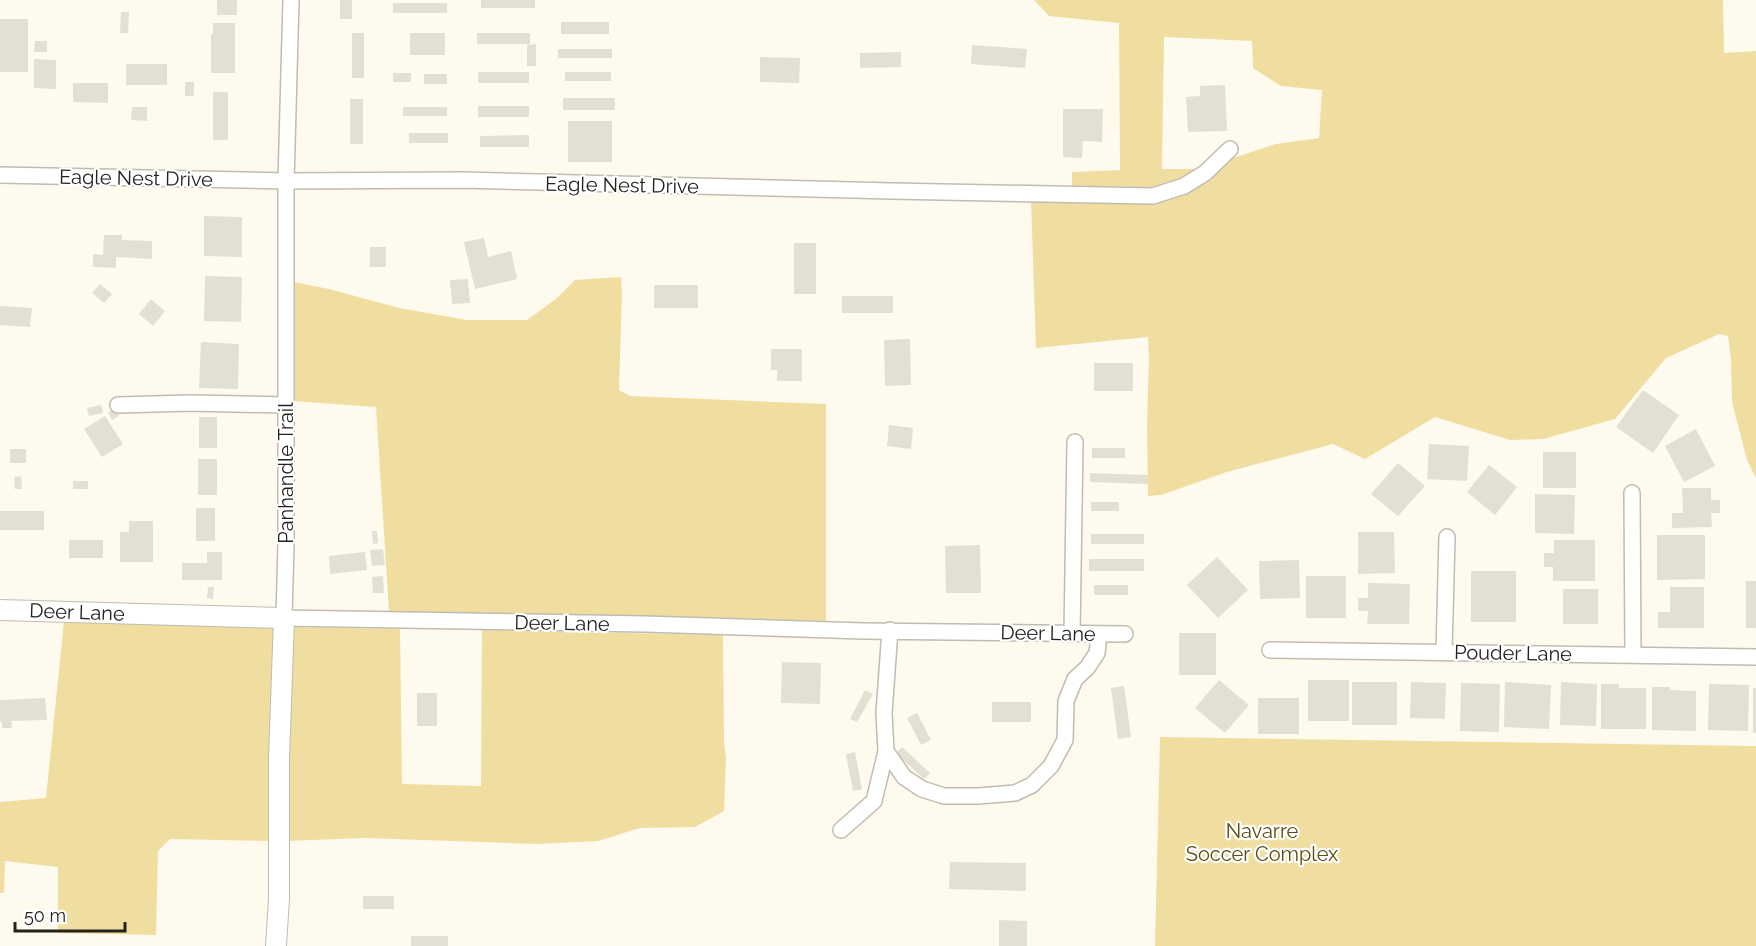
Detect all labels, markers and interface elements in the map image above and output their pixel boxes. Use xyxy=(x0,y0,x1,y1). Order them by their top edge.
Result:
street label: Eagle Nest Drive xyxy=(59,165,213,191)
street label: Eagle Nest Drive xyxy=(545,172,699,198)
street label: Panhandle Trail xyxy=(274,402,298,544)
street label: Deer Lane xyxy=(29,598,125,626)
street label: Deer Lane xyxy=(514,610,610,636)
street label: Deer Lane xyxy=(1000,620,1096,646)
street label: Pouder Lane xyxy=(1454,640,1572,666)
park label: Navarre Soccer Complex xyxy=(1186,819,1338,866)
scale bar xyxy=(15,895,124,933)
text: 50 m xyxy=(24,905,66,926)

